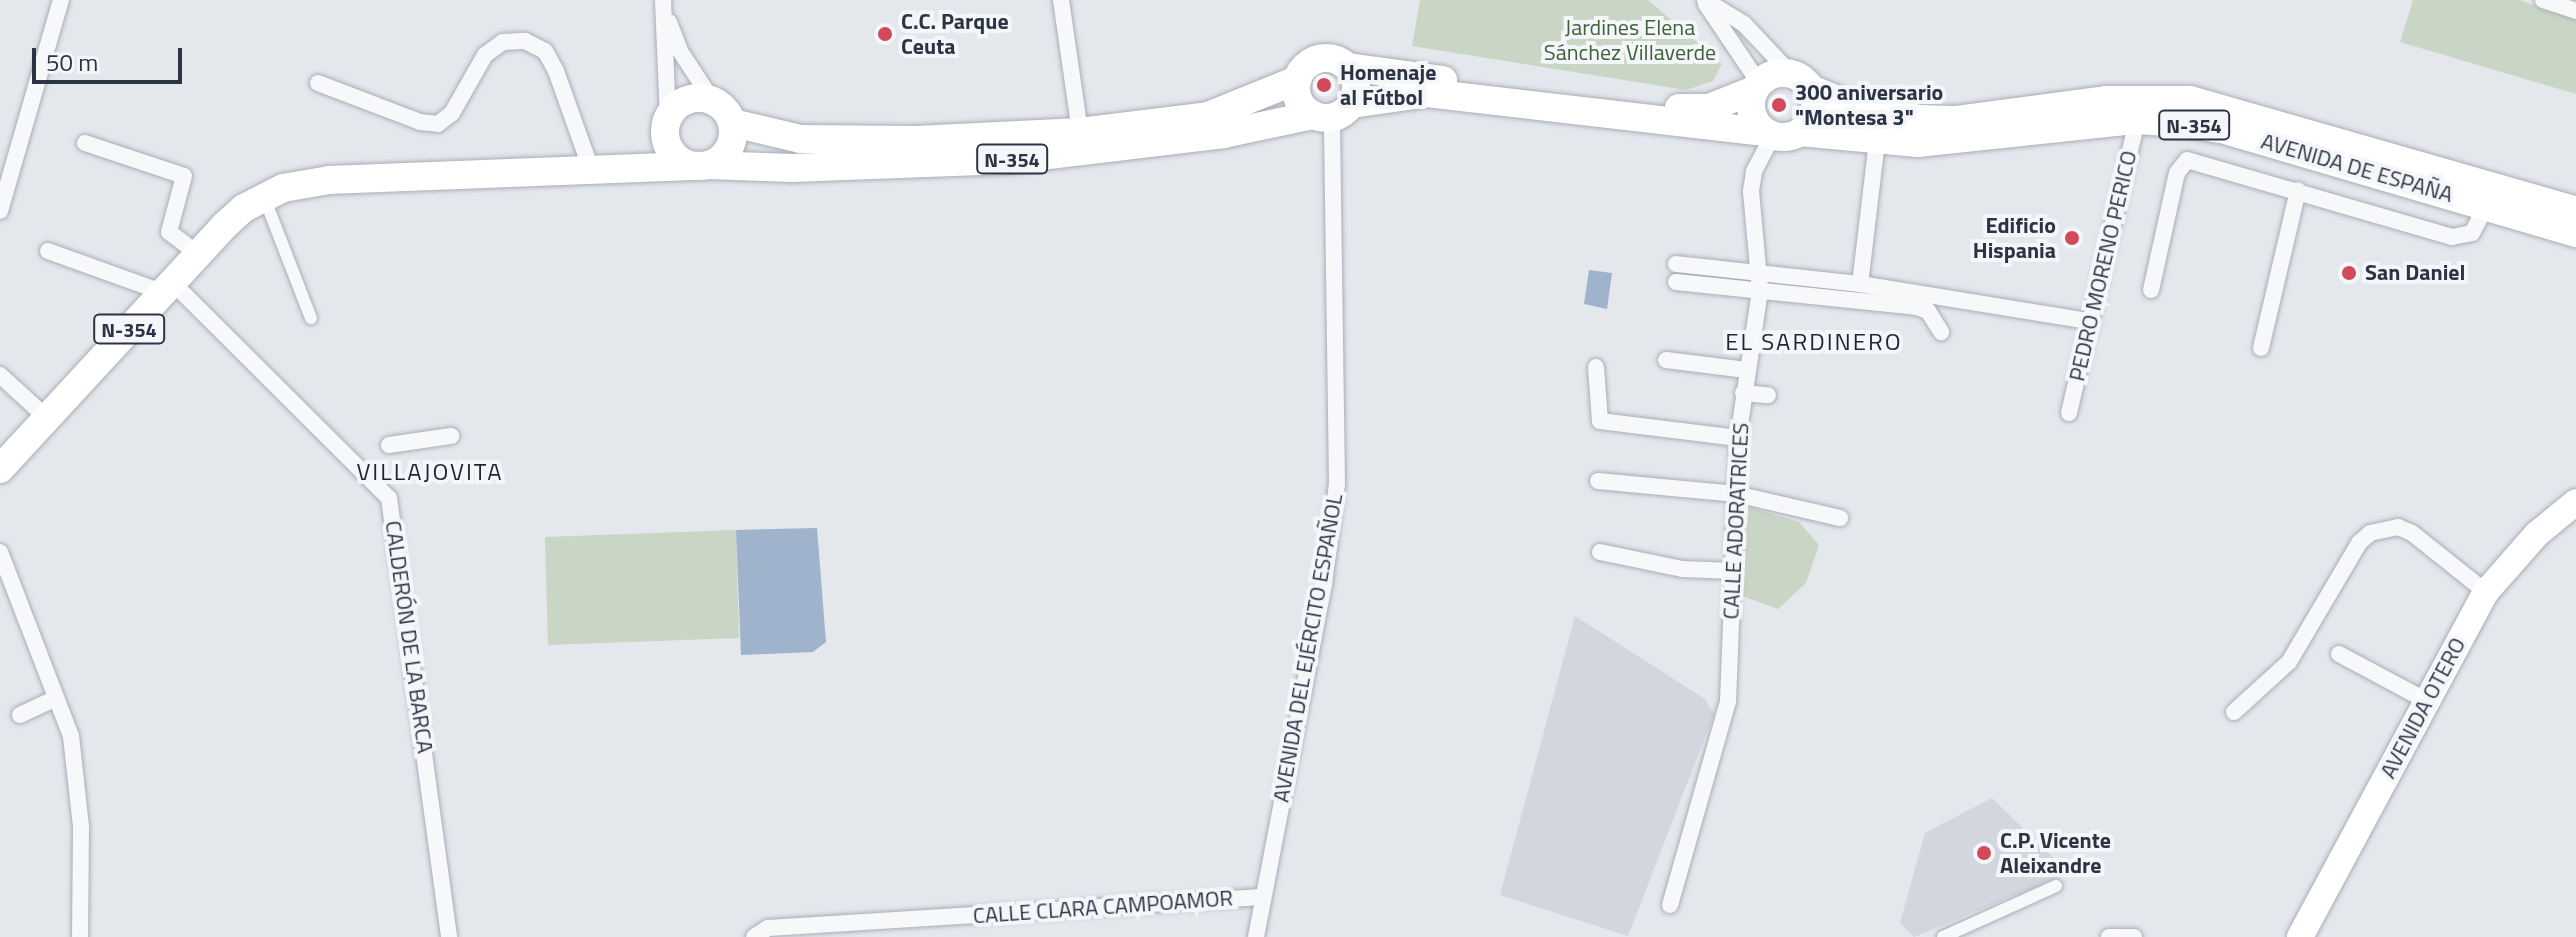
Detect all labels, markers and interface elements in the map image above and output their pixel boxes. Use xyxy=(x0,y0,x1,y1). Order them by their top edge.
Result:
place label: C.C. Parque Ceuta xyxy=(901,8,1009,60)
park label: Jardines Elena Sánchez Villaverde xyxy=(1544,14,1716,66)
marker: C.C. Parque Ceuta xyxy=(876,25,894,43)
scale bar xyxy=(36,32,186,82)
text: 50 m xyxy=(46,44,98,80)
place label: Homenaje al Fútbol xyxy=(1340,59,1436,110)
marker: Homenaje al Fútbol xyxy=(1315,76,1333,94)
place label: 300 aniversario "Montesa 3" xyxy=(1795,79,1943,130)
marker: 300 aniversario "Montesa 3" xyxy=(1770,96,1788,114)
road number: N-354 xyxy=(2158,109,2230,141)
street label: AVENIDA DE ESPAÑA xyxy=(2258,128,2456,208)
road number: N-354 xyxy=(976,143,1048,175)
street label: PEDRO MORENO PERICO xyxy=(2064,148,2142,384)
place label: Edificio Hispania xyxy=(1973,212,2056,264)
marker: Edificio Hispania xyxy=(2063,229,2081,247)
place label: San Daniel xyxy=(2365,260,2465,286)
marker: San Daniel xyxy=(2340,264,2358,282)
road number: N-354 xyxy=(93,313,165,345)
district label: EL SARDINERO xyxy=(1725,328,1903,356)
street label: CALLE ADORATRICES xyxy=(1718,422,1754,620)
district label: VILLAJOVITA xyxy=(356,458,504,486)
street label: AVENIDA DEL EJÉRCITO ESPAÑOL xyxy=(1268,492,1348,804)
street label: CALDERÓN DE LA BARCA xyxy=(380,519,438,755)
street label: AVENIDA OTERO xyxy=(2375,633,2471,783)
place label: C.P. Vicente Aleixandre xyxy=(2000,827,2111,878)
marker: C.P. Vicente Aleixandre xyxy=(1975,844,1993,862)
street label: CALLE CLARA CAMPOAMOR xyxy=(972,885,1234,929)

